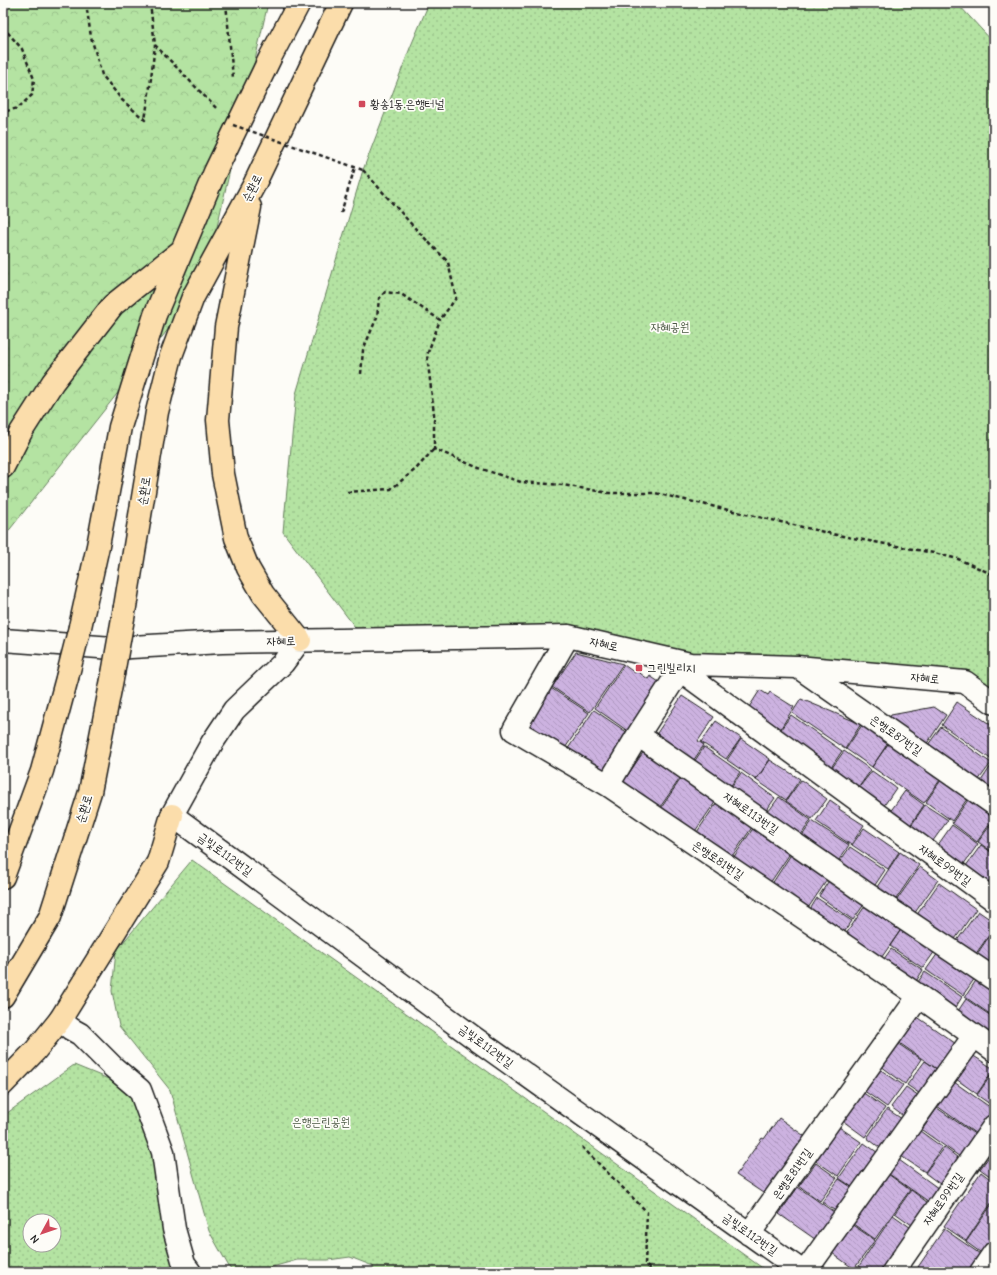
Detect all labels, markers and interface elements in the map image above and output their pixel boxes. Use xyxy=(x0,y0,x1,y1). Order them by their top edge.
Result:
place label: 황송1동.은행터널 xyxy=(370,97,445,111)
marker: 황송1동.은행터널 xyxy=(357,99,367,109)
street label: 순환로 xyxy=(239,172,265,204)
park label: 자혜공원 xyxy=(651,320,689,334)
street label: 순환로 xyxy=(135,476,153,506)
street label: 자혜로 xyxy=(266,634,296,648)
street label: 자혜로 xyxy=(588,634,620,654)
place label: 그린빌리지 xyxy=(647,661,695,675)
marker: 그린빌리지 xyxy=(634,663,644,673)
street label: 자혜로 xyxy=(910,670,940,686)
street label: 은행로87번길 xyxy=(867,712,925,758)
street label: 자혜로113번길 xyxy=(721,789,781,837)
street label: 순환로 xyxy=(73,793,95,825)
street label: 금빛로112번길 xyxy=(195,830,255,879)
street label: 은행로81번길 xyxy=(690,838,747,883)
street label: 자혜로99번길 xyxy=(916,841,974,889)
street label: 금빛로112번길 xyxy=(456,1022,516,1071)
park label: 은행근린공원 xyxy=(292,1115,350,1129)
street label: 은행로81번길 xyxy=(769,1145,815,1202)
street label: 자혜로99번길 xyxy=(920,1170,966,1228)
street label: 금빛로112번길 xyxy=(720,1210,781,1258)
north arrow xyxy=(22,1213,62,1253)
text: N xyxy=(27,1232,42,1246)

